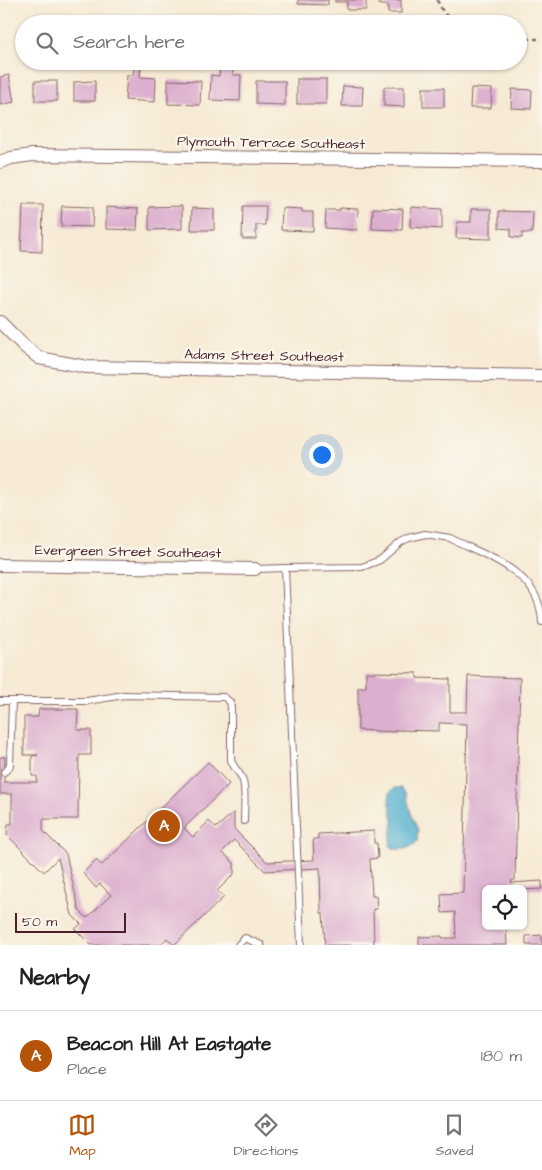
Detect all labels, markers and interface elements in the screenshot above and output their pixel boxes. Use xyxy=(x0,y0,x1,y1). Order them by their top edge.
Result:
search box xyxy=(15,15,527,70)
icon: search xyxy=(33,29,61,57)
text: Search here xyxy=(73,29,185,56)
street label: Plymouth Terrace Southeast xyxy=(177,131,365,155)
street label: Adams Street Southeast xyxy=(184,345,344,367)
your location xyxy=(309,442,335,468)
street label: Evergreen Street Southeast xyxy=(35,540,222,564)
pin: A xyxy=(148,807,180,845)
map controls xyxy=(482,885,527,930)
button: locate xyxy=(482,885,527,930)
scale bar xyxy=(15,910,126,933)
text: 50 m xyxy=(22,912,57,932)
text: Nearby xyxy=(20,963,90,992)
text: Beacon Hill At Eastgate xyxy=(67,1031,271,1058)
text: A xyxy=(31,1045,41,1067)
text: 180 m xyxy=(481,1045,522,1067)
text: Place xyxy=(67,1058,107,1080)
tab: Map xyxy=(68,1111,96,1161)
tab: Directions xyxy=(233,1111,298,1161)
tab: Saved xyxy=(435,1111,474,1161)

